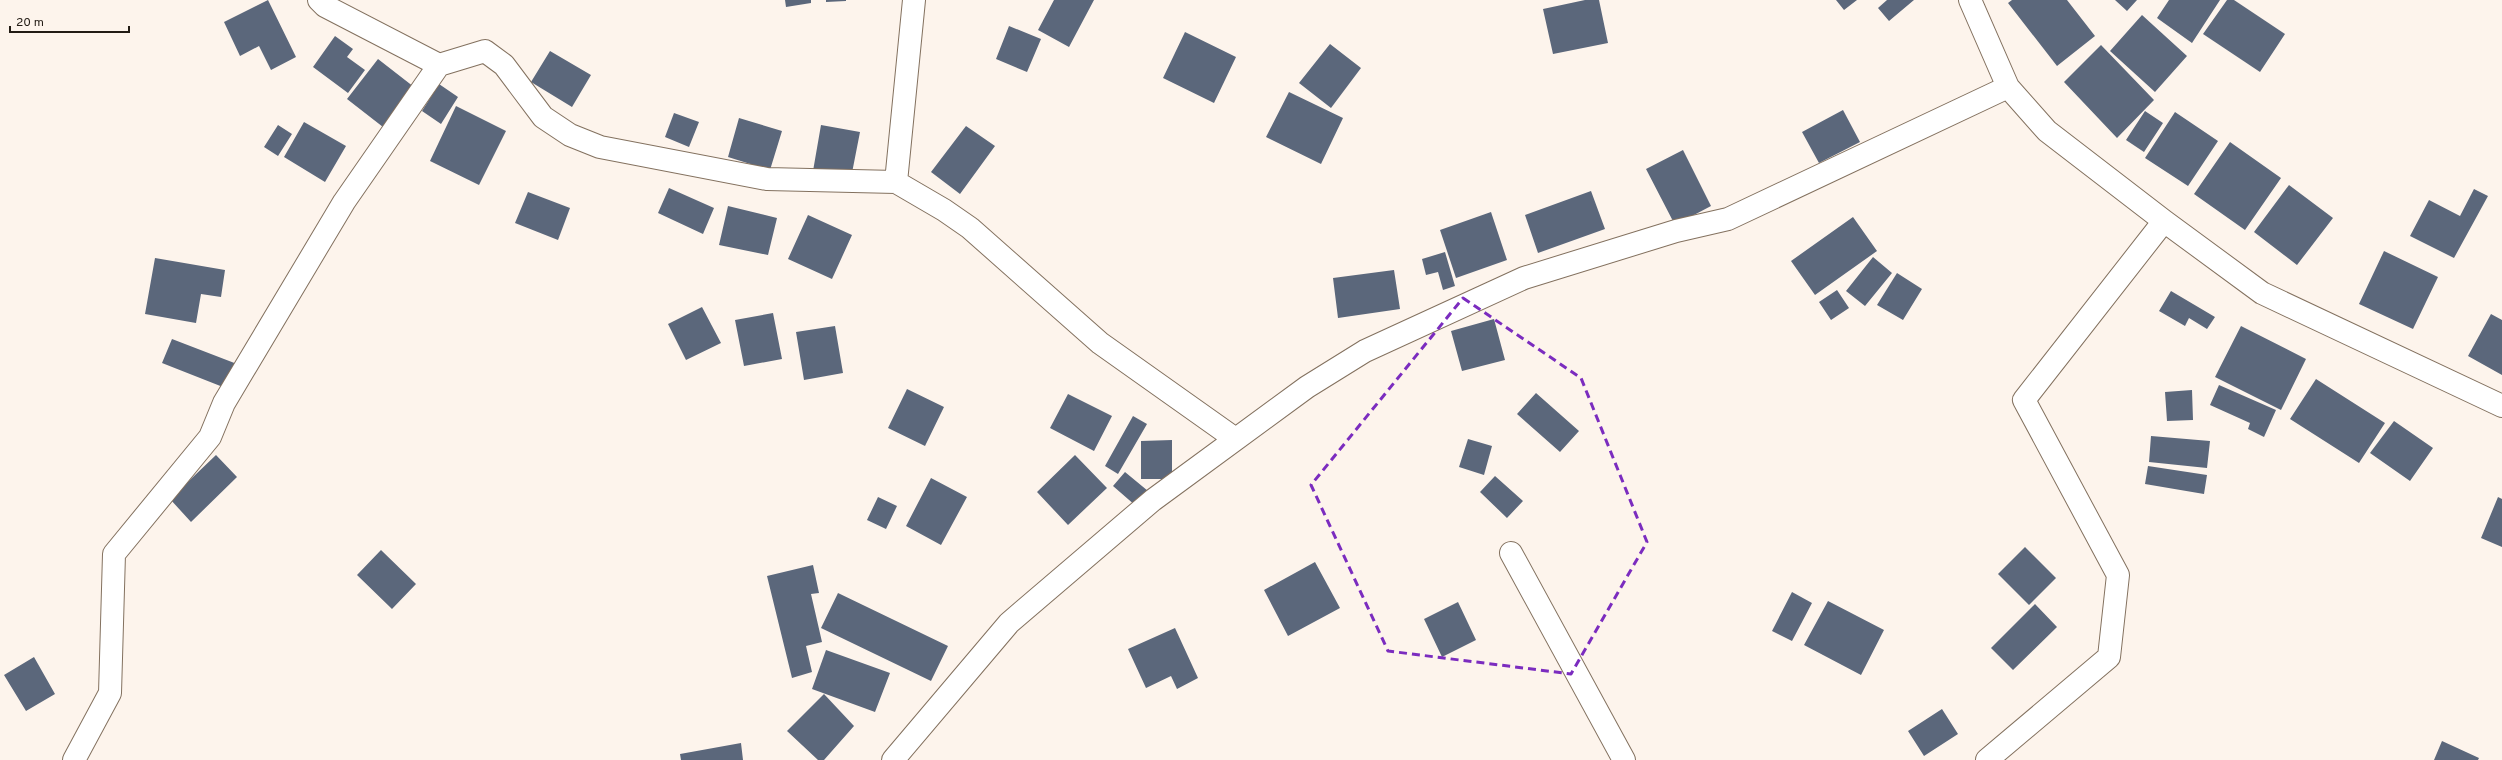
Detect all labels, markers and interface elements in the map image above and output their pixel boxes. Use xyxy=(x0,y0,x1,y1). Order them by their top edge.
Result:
scale bar xyxy=(10,8,129,34)
text: 20 m xyxy=(16,15,44,31)

